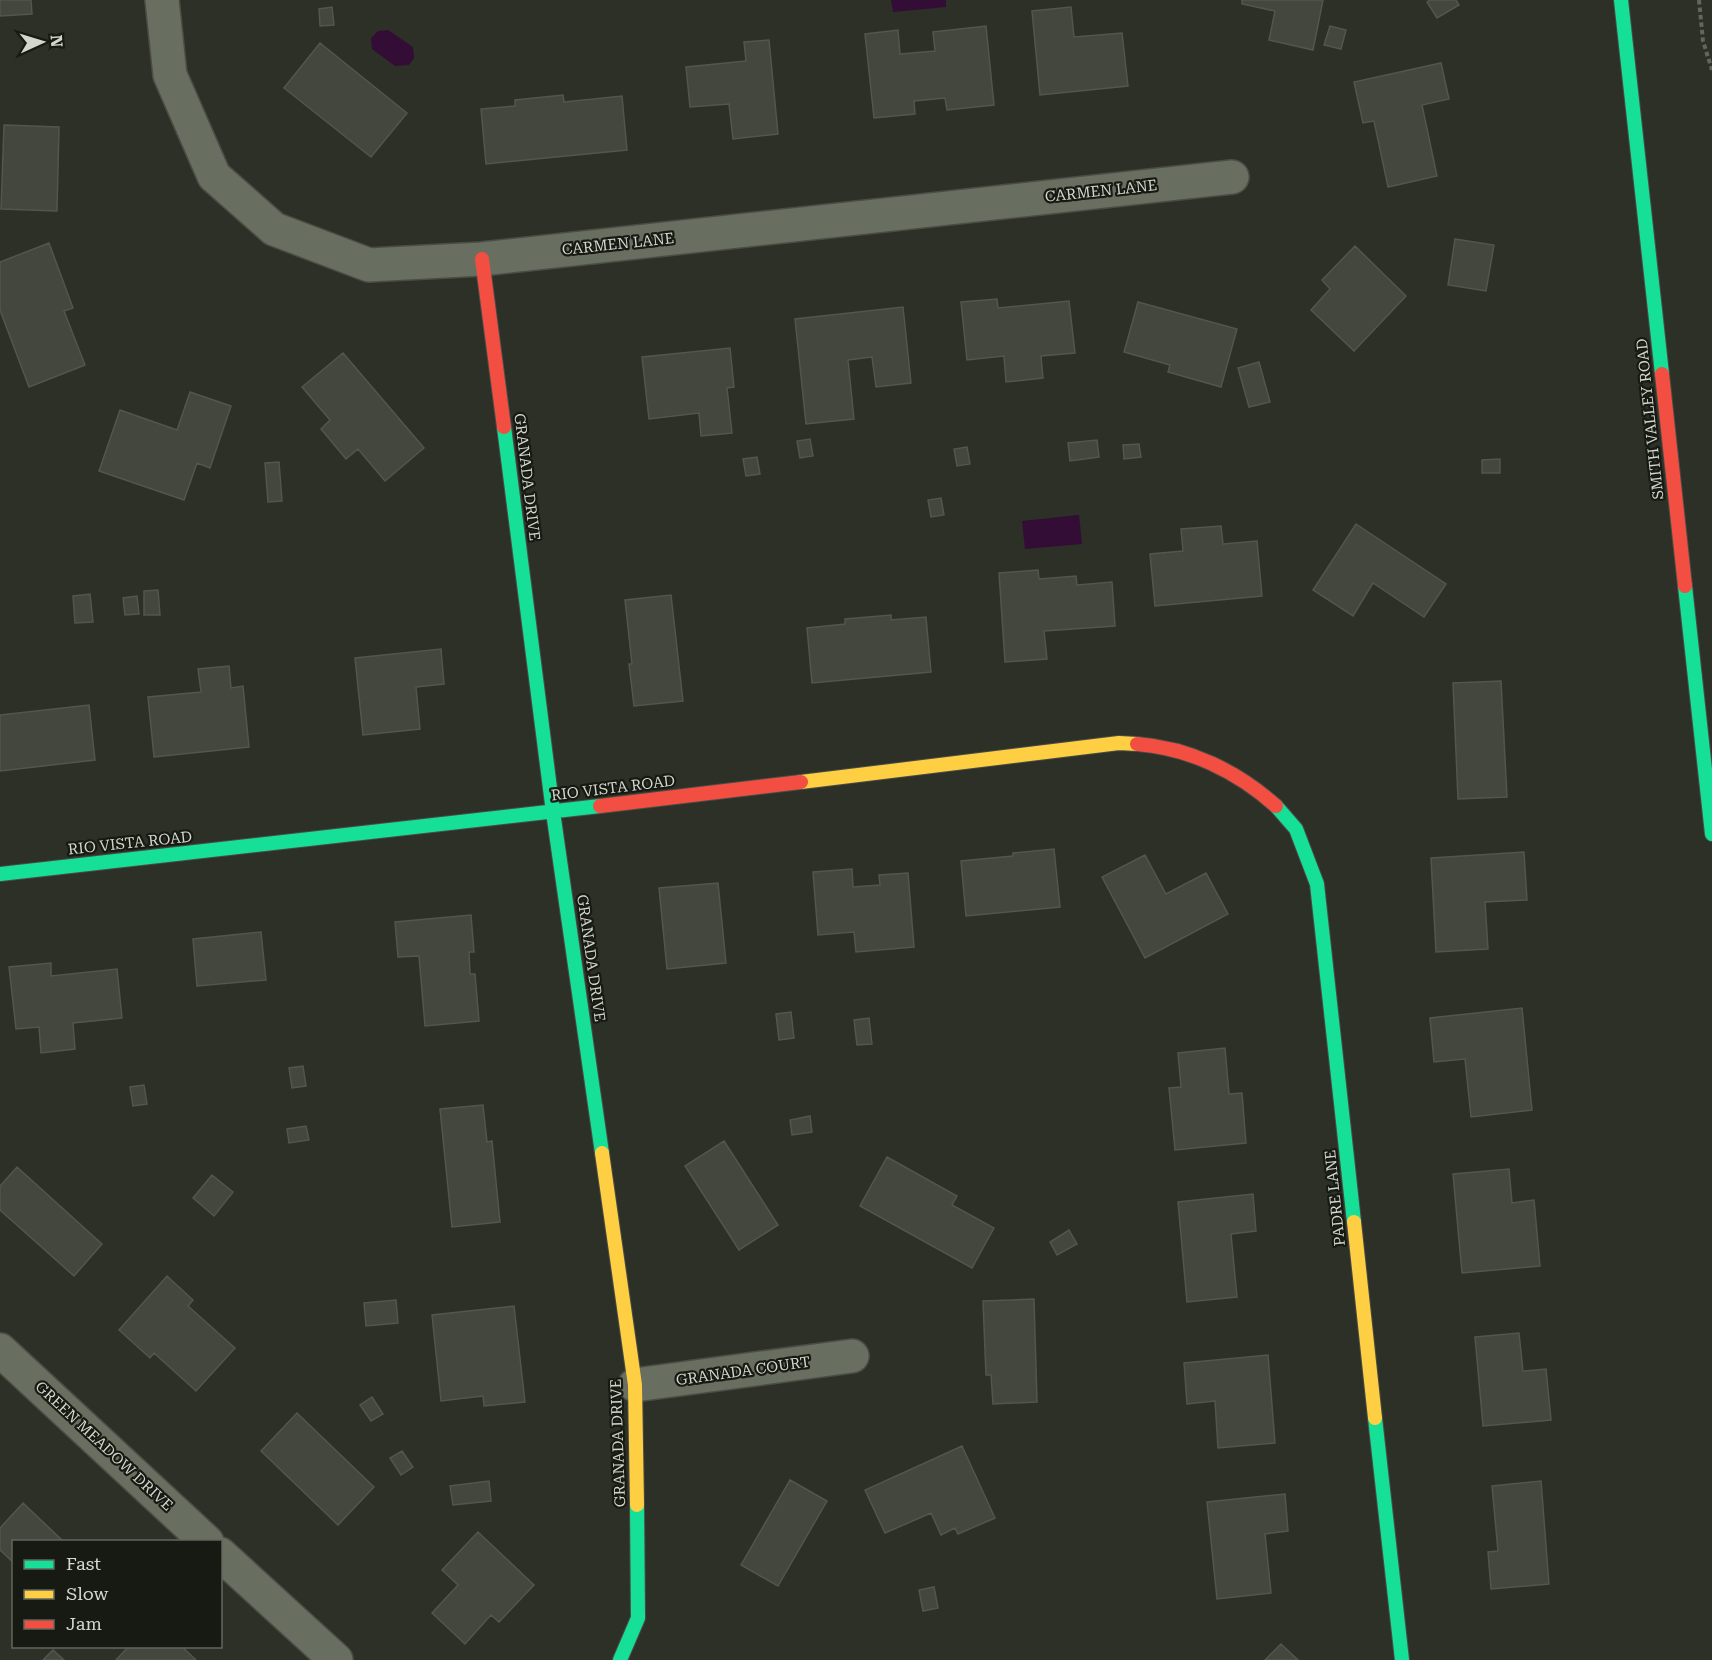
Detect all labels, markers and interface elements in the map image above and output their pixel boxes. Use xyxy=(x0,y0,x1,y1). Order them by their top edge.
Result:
north arrow xyxy=(12,12,72,72)
text: N xyxy=(47,34,66,48)
street label: CARMEN LANE xyxy=(1044,176,1158,206)
street label: CARMEN LANE xyxy=(561,229,675,259)
street label: SMITH VALLEY ROAD xyxy=(1633,338,1667,500)
street label: GRANADA DRIVE xyxy=(510,412,544,542)
street label: RIO VISTA ROAD xyxy=(550,771,676,805)
street label: RIO VISTA ROAD xyxy=(67,828,193,858)
street label: GRANADA DRIVE xyxy=(573,893,609,1023)
street label: PADRE LANE xyxy=(1321,1149,1349,1247)
street label: GRANADA COURT xyxy=(675,1353,811,1389)
street label: GREEN MEADOW DRIVE xyxy=(31,1378,177,1514)
street label: GRANADA DRIVE xyxy=(607,1379,629,1507)
legend xyxy=(12,1540,222,1648)
text: Fast xyxy=(66,1553,101,1574)
text: Slow xyxy=(66,1583,108,1604)
text: Jam xyxy=(66,1613,102,1634)

